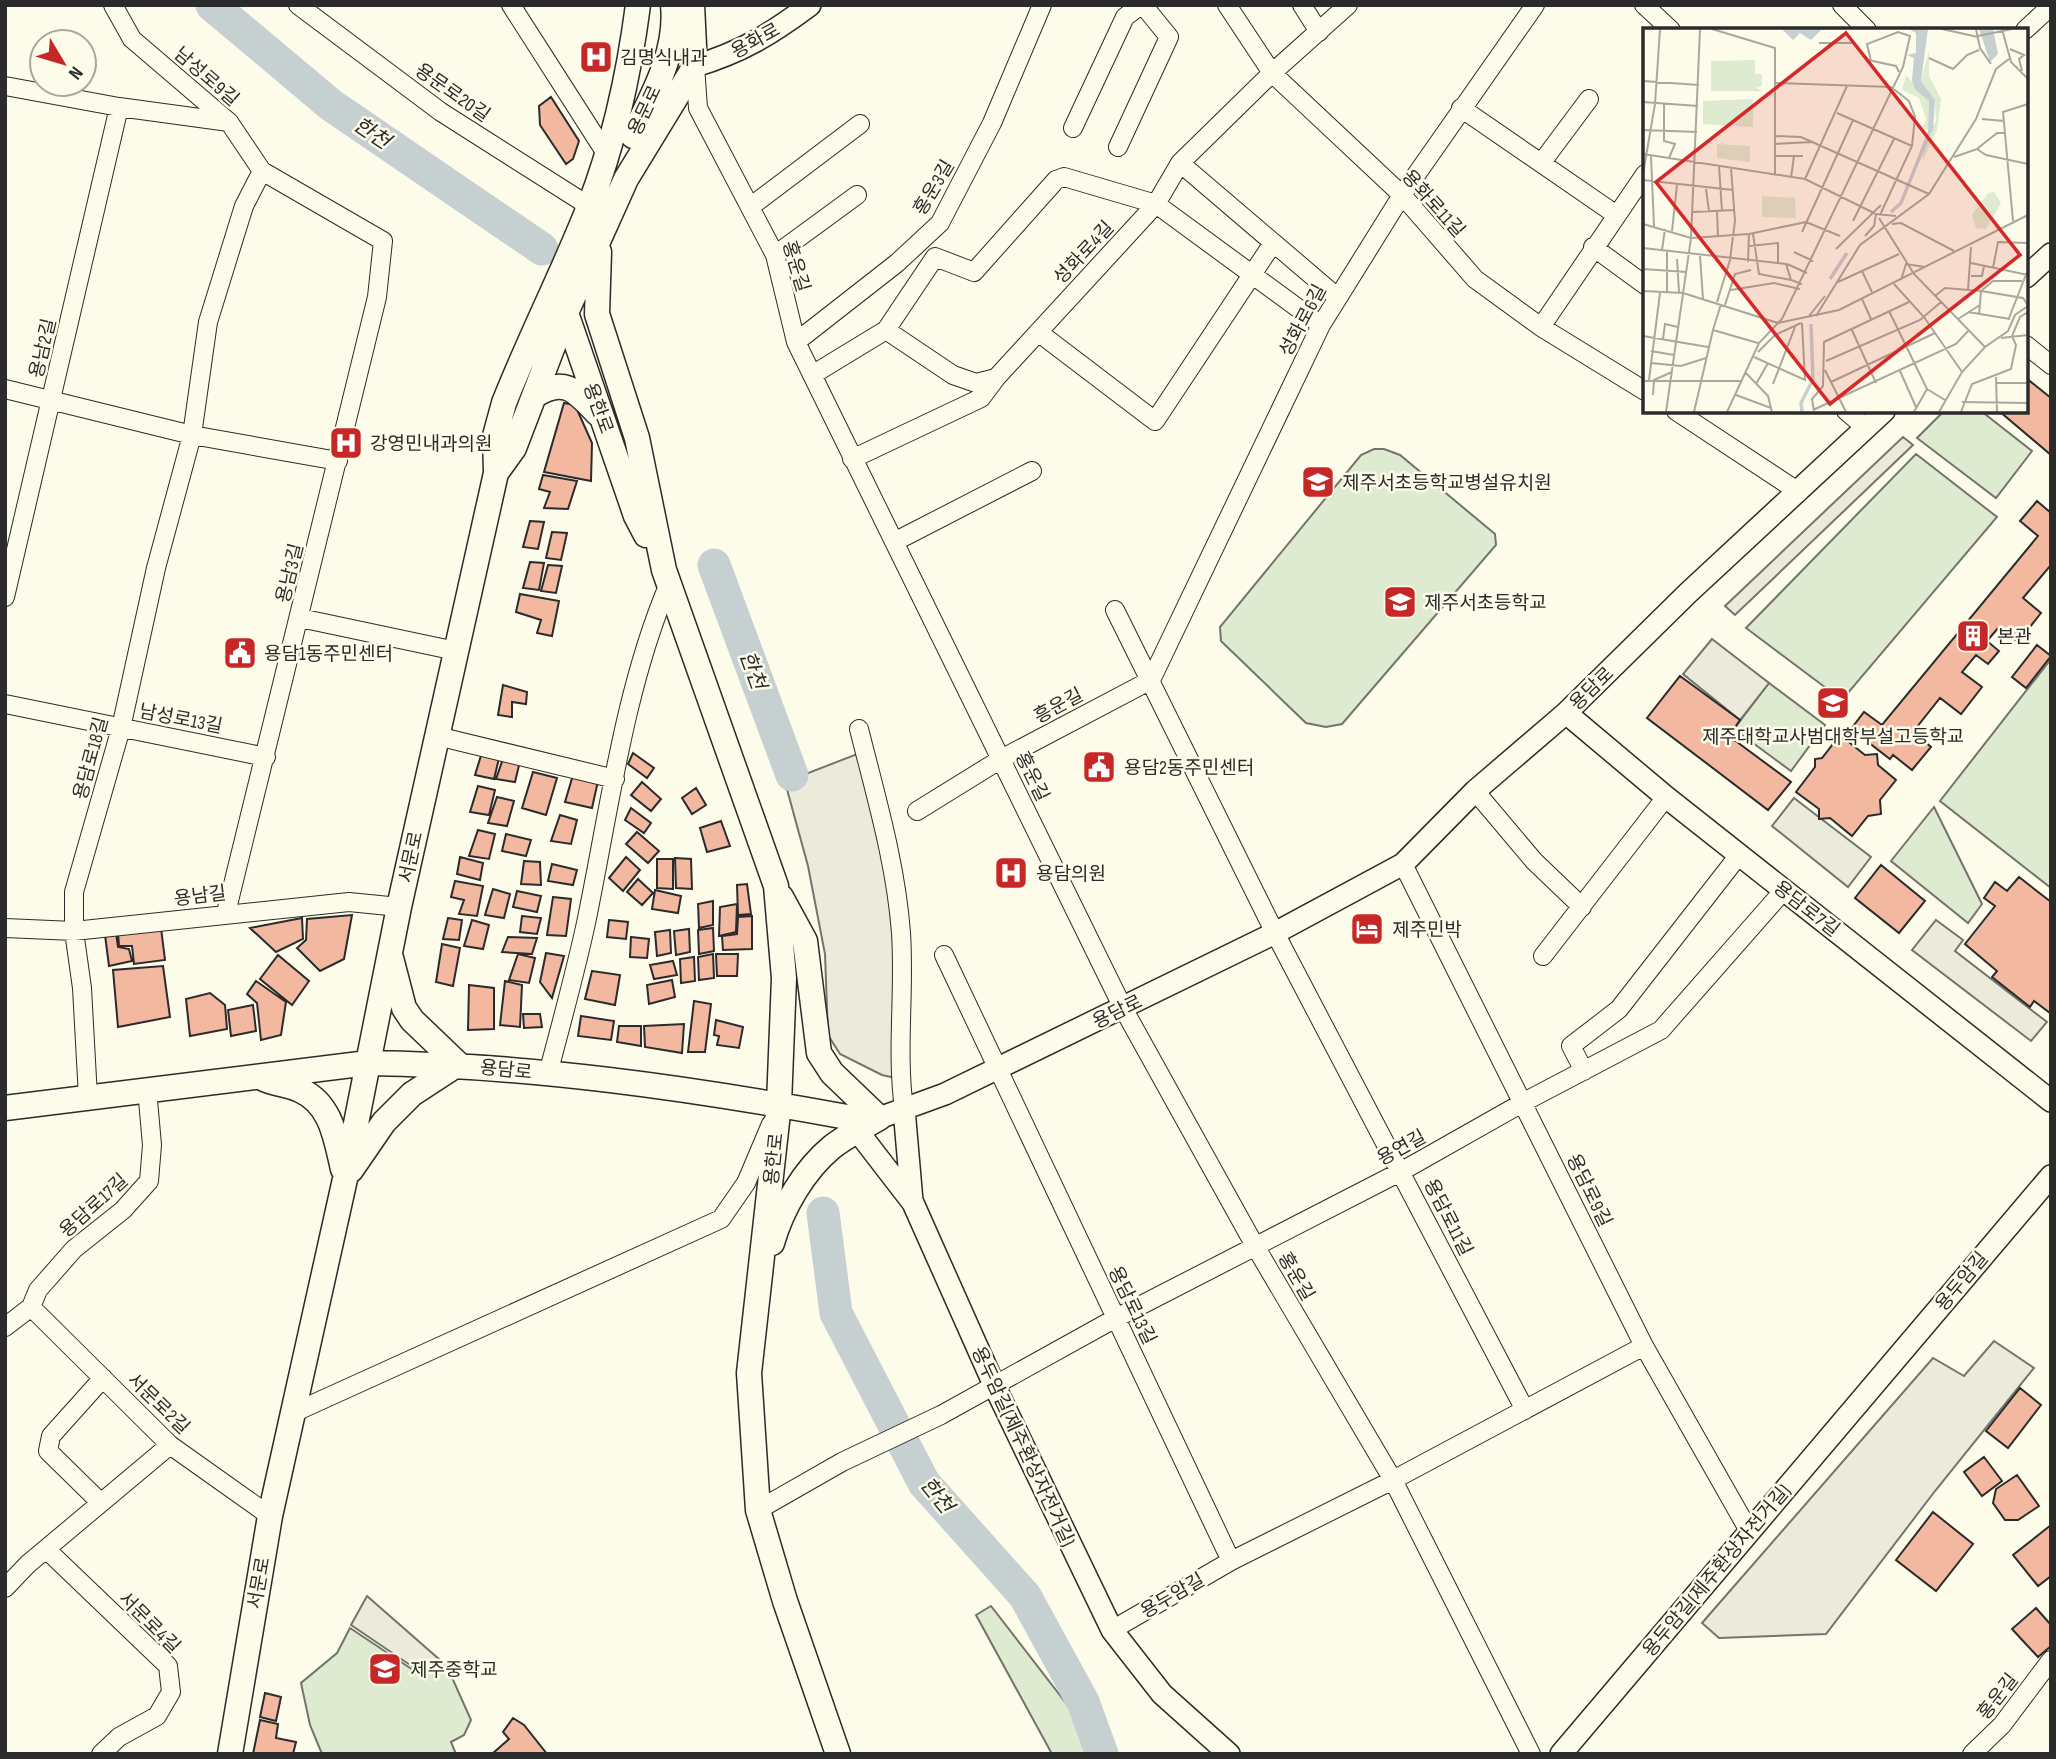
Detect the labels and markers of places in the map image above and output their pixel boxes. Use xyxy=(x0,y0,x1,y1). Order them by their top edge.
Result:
hospital icon: 김명식내과 xyxy=(577,38,615,76)
place label: 김명식내과 xyxy=(620,47,707,70)
hospital icon: 강영민내과의원 xyxy=(327,424,365,462)
place label: 강영민내과의원 xyxy=(370,433,492,456)
school or university icon: 제주서초등학교병설유치원 xyxy=(1299,463,1337,501)
place label: 제주서초등학교병설유치원 xyxy=(1342,472,1552,495)
school or university icon: 제주서초등학교 xyxy=(1381,583,1419,621)
place label: 제주서초등학교 xyxy=(1424,592,1546,615)
building icon: 본관 xyxy=(1954,617,1992,655)
place label: 본관 xyxy=(1997,626,2032,649)
public building icon: 용담1동주민센터 xyxy=(221,634,259,672)
place label: 용담1동주민센터 xyxy=(264,643,393,666)
school or university icon: 제주대학교사범대학부설고등학교 xyxy=(1814,684,1852,722)
place label: 제주대학교사범대학부설고등학교 xyxy=(1702,726,1964,749)
public building icon: 용담2동주민센터 xyxy=(1080,748,1118,786)
place label: 용담2동주민센터 xyxy=(1124,757,1254,780)
hospital icon: 용담의원 xyxy=(992,854,1030,892)
place label: 용담의원 xyxy=(1036,863,1106,886)
hotel icon: 제주민박 xyxy=(1348,910,1386,948)
place label: 제주민박 xyxy=(1392,919,1462,942)
school or university icon: 제주중학교 xyxy=(366,1650,404,1688)
place label: 제주중학교 xyxy=(410,1659,497,1682)

